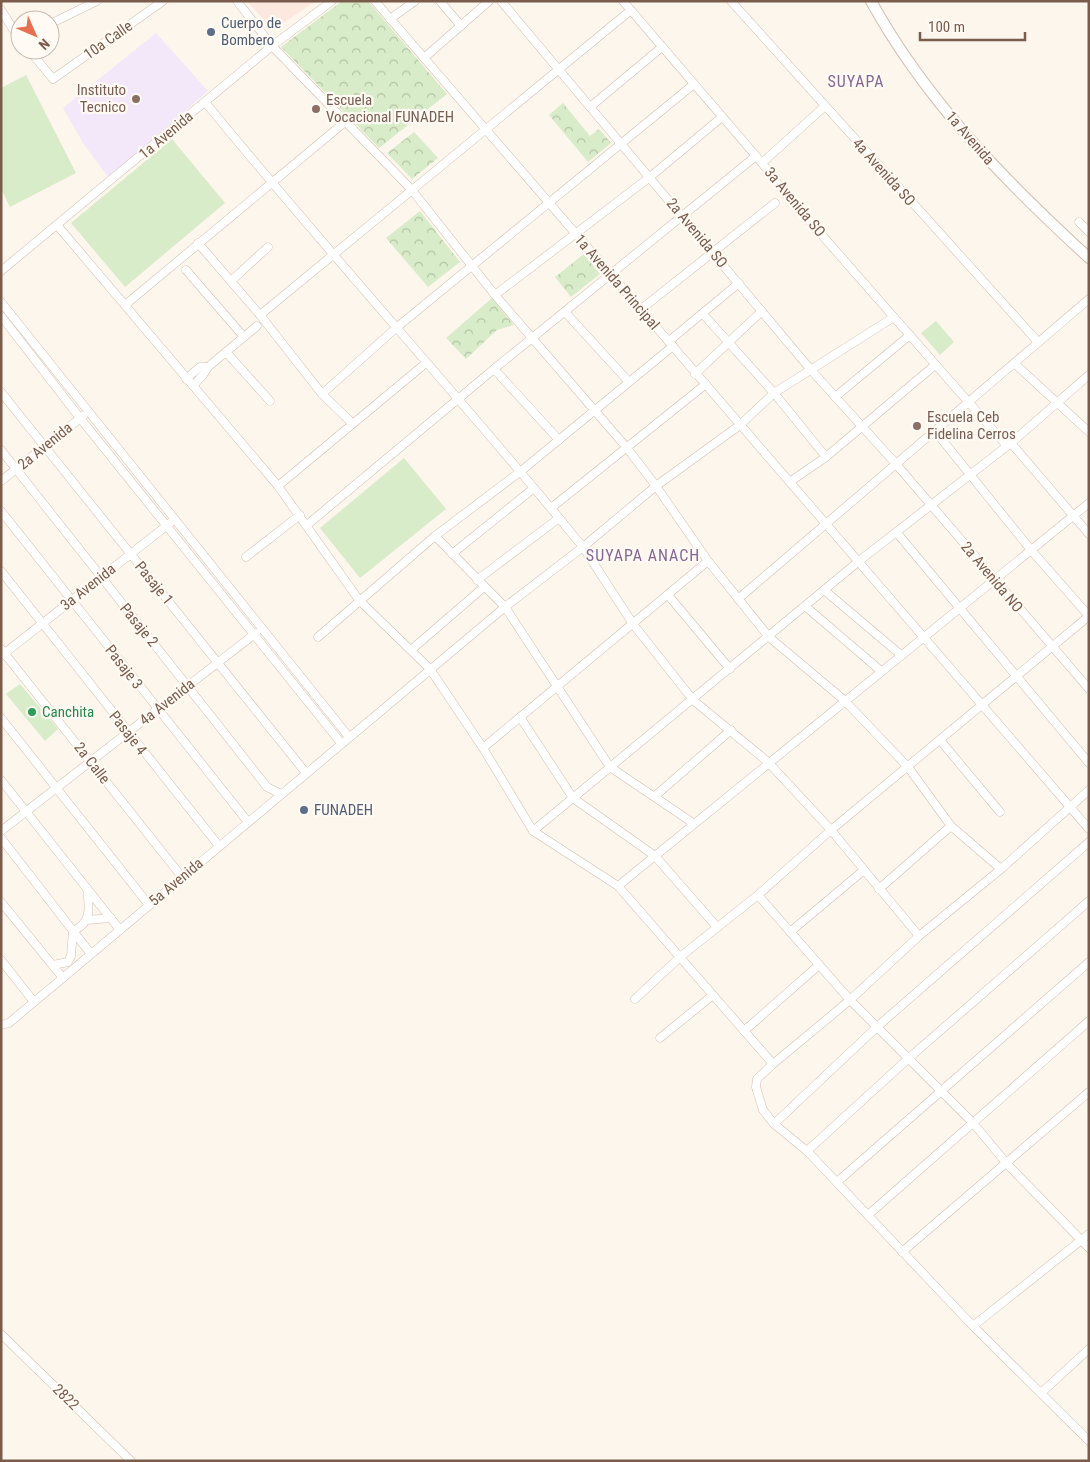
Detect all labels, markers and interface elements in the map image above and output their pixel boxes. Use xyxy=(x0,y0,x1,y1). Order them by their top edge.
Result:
north arrow xyxy=(10,10,60,60)
scale bar xyxy=(920,10,1025,42)
place label: Cuerpo de Bombero xyxy=(221,14,281,49)
street label: 10a Calle xyxy=(80,17,136,63)
text: 100 m xyxy=(928,18,965,36)
marker: Cuerpo de Bombero xyxy=(205,26,217,38)
text: N xyxy=(36,36,53,53)
district label: SUYAPA xyxy=(827,72,885,91)
place label: Instituto Tecnico xyxy=(77,81,126,116)
place label: Escuela Vocacional FUNADEH xyxy=(326,91,454,126)
marker: Instituto Tecnico xyxy=(130,93,142,105)
marker: Escuela Vocacional FUNADEH xyxy=(310,103,322,115)
street label: 1a Avenida xyxy=(135,107,197,163)
street label: 1a Avenida xyxy=(942,108,998,168)
street label: 4a Avenida SO xyxy=(849,134,919,210)
street label: 3a Avenida SO xyxy=(761,164,829,240)
street label: 2a Avenida SO xyxy=(663,195,731,271)
street label: 1a Avenida Principal xyxy=(571,231,663,333)
place label: Escuela Ceb Fidelina Cerros xyxy=(927,408,1016,443)
street label: 2a Avenida xyxy=(14,419,76,473)
marker: Escuela Ceb Fidelina Cerros xyxy=(911,420,923,432)
street label: 2a Avenida NO xyxy=(957,538,1027,616)
district label: SUYAPA ANACH xyxy=(586,546,700,565)
street label: Pasaje 1 xyxy=(131,558,177,608)
street label: 3a Avenida xyxy=(57,560,119,614)
street label: Pasaje 2 xyxy=(116,600,162,650)
street label: Pasaje 3 xyxy=(101,641,147,693)
street label: 4a Avenida xyxy=(136,675,198,729)
place label: Canchita xyxy=(42,703,94,721)
marker: Canchita xyxy=(26,706,38,718)
street label: Pasaje 4 xyxy=(105,707,151,759)
street label: 2a Calle xyxy=(70,739,114,787)
place label: FUNADEH xyxy=(314,801,373,819)
marker: FUNADEH xyxy=(298,804,310,816)
street label: 5a Avenida xyxy=(145,854,207,910)
street label: 2822 xyxy=(49,1380,83,1414)

